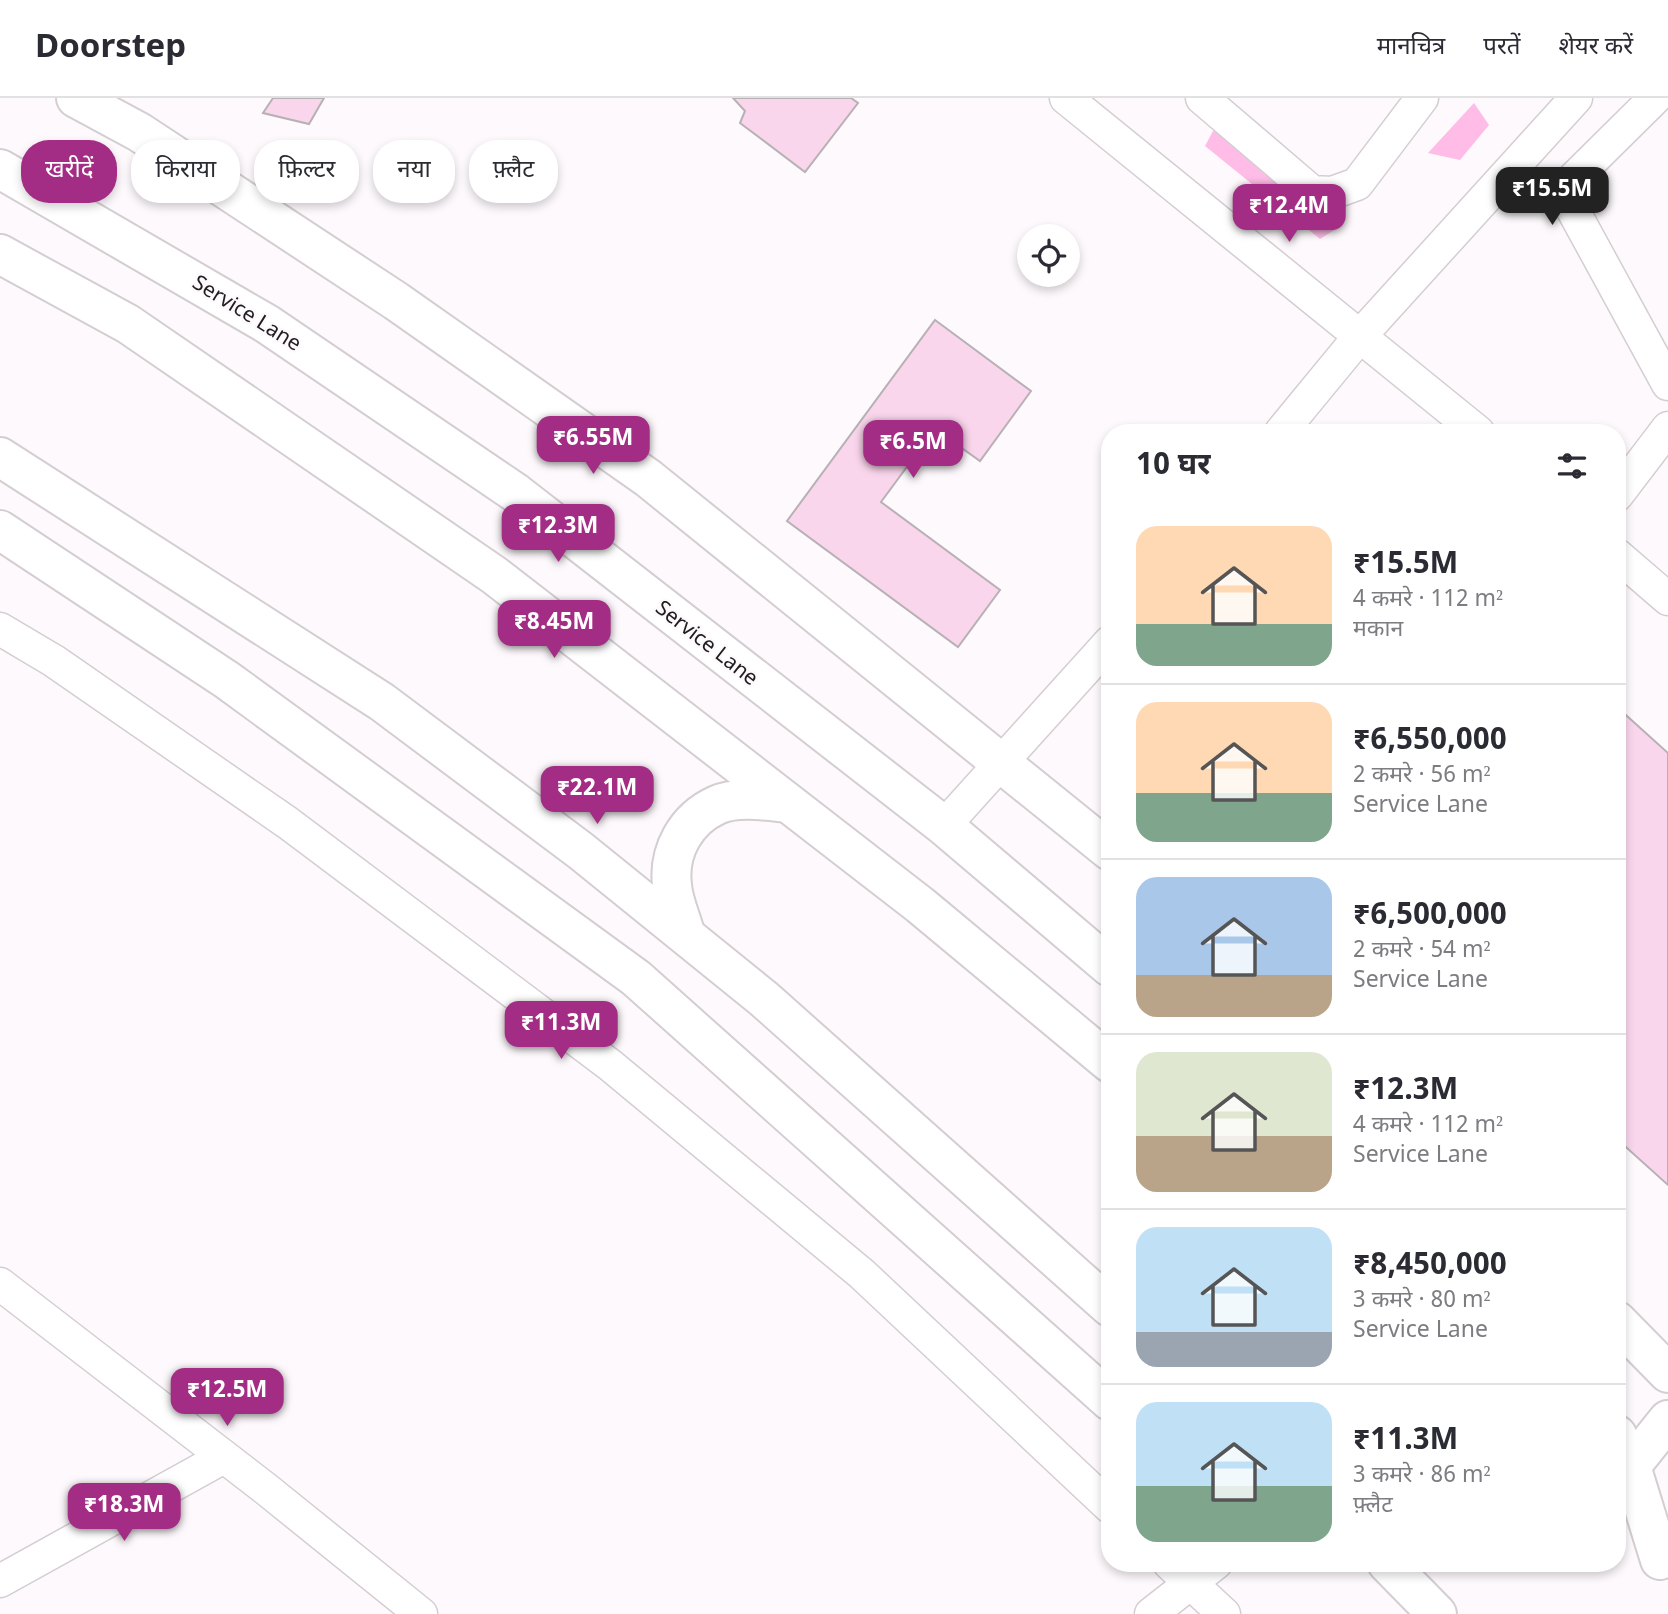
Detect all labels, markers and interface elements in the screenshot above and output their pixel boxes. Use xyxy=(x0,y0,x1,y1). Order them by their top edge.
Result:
text: Doorstep xyxy=(35,27,186,70)
text: मानचित्र xyxy=(1377,32,1445,64)
text: परतें xyxy=(1483,32,1520,64)
text: शेयर करें xyxy=(1558,32,1633,64)
chip: खरीदें xyxy=(21,140,117,203)
chip: किराया xyxy=(131,140,240,203)
chip: फ़िल्टर xyxy=(254,140,359,203)
chip: नया xyxy=(373,140,455,203)
chip: फ़्लैट xyxy=(469,140,558,203)
pin: ₹15.5M xyxy=(1495,167,1609,227)
text: ₹15.5M xyxy=(1512,175,1592,205)
pin: ₹12.4M xyxy=(1232,184,1346,244)
text: ₹12.4M xyxy=(1249,192,1329,222)
map controls xyxy=(1017,224,1080,287)
button: locate xyxy=(1017,224,1080,287)
street label: Service Lane xyxy=(186,270,306,359)
pin: ₹6.55M xyxy=(536,416,650,476)
pin: ₹6.5M xyxy=(864,420,962,480)
text: ₹6.55M xyxy=(553,424,633,454)
text: ₹6.5M xyxy=(879,428,947,458)
text: 10 घर xyxy=(1136,447,1211,486)
icon: filters xyxy=(1553,447,1591,485)
pin: ₹12.3M xyxy=(501,504,615,564)
text: ₹12.3M xyxy=(518,512,598,542)
text: ₹15.5M xyxy=(1353,546,1458,585)
icon: home xyxy=(1192,554,1276,638)
text: 4 कमरे · 112 m² xyxy=(1353,585,1503,615)
street label: Service Lane xyxy=(649,596,763,694)
pin: ₹8.45M xyxy=(497,601,611,660)
text: ₹8.45M xyxy=(514,608,594,638)
text: मकान xyxy=(1353,615,1403,645)
text: ₹6,550,000 xyxy=(1353,722,1507,761)
icon: home xyxy=(1192,730,1276,814)
text: 2 कमरे · 56 m² xyxy=(1353,761,1490,791)
pin: ₹22.1M xyxy=(540,766,654,826)
text: ₹22.1M xyxy=(557,774,637,804)
text: Service Lane xyxy=(1353,791,1488,821)
text: ₹6,500,000 xyxy=(1353,897,1507,936)
icon: home xyxy=(1192,905,1276,989)
text: 2 कमरे · 54 m² xyxy=(1353,936,1490,966)
text: Service Lane xyxy=(1353,966,1488,996)
pin: ₹11.3M xyxy=(504,1002,618,1061)
text: ₹11.3M xyxy=(521,1009,601,1039)
text: ₹12.3M xyxy=(1353,1072,1458,1111)
icon: home xyxy=(1192,1080,1276,1164)
text: 4 कमरे · 112 m² xyxy=(1353,1111,1503,1141)
text: Service Lane xyxy=(1353,1141,1488,1171)
text: ₹8,450,000 xyxy=(1353,1247,1507,1286)
icon: home xyxy=(1192,1255,1276,1339)
text: 3 कमरे · 80 m² xyxy=(1353,1286,1490,1316)
text: Service Lane xyxy=(1353,1316,1488,1346)
pin: ₹12.5M xyxy=(170,1368,284,1428)
text: ₹12.5M xyxy=(187,1376,267,1406)
text: ₹11.3M xyxy=(1353,1422,1458,1461)
icon: home xyxy=(1192,1430,1276,1514)
text: 3 कमरे · 86 m² xyxy=(1353,1461,1490,1491)
pin: ₹18.3M xyxy=(67,1484,181,1543)
text: ₹18.3M xyxy=(84,1491,164,1521)
text: फ़्लैट xyxy=(1353,1491,1393,1521)

